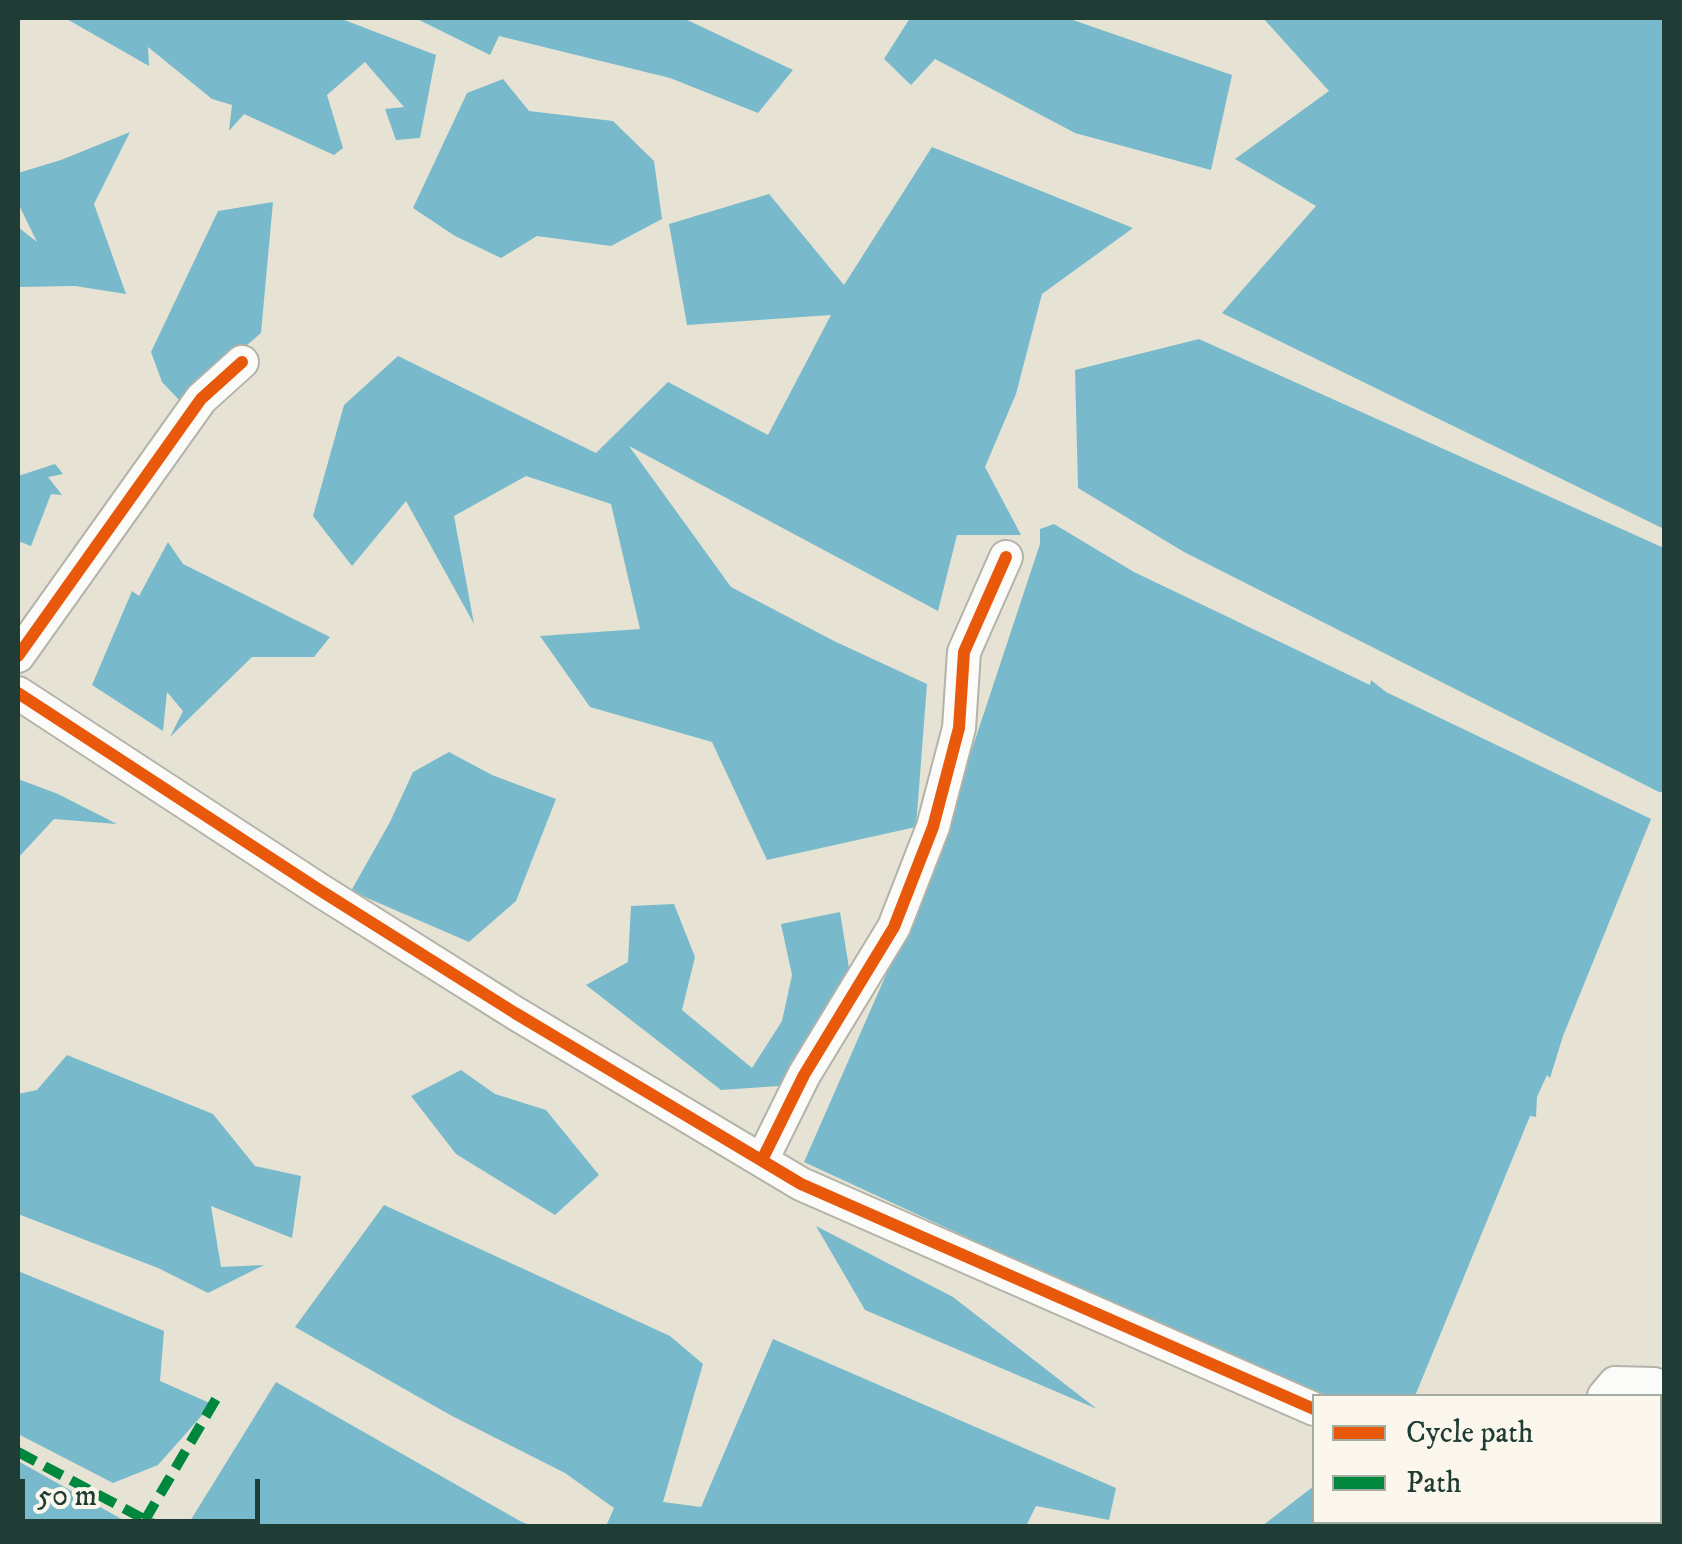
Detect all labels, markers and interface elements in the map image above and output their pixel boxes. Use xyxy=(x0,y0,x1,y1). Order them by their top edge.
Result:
legend xyxy=(1312,1394,1662,1524)
text: Cycle path xyxy=(1406,1415,1534,1452)
scale bar xyxy=(25,1459,265,1521)
text: Path xyxy=(1406,1465,1462,1502)
text: 50 m xyxy=(37,1478,97,1515)

